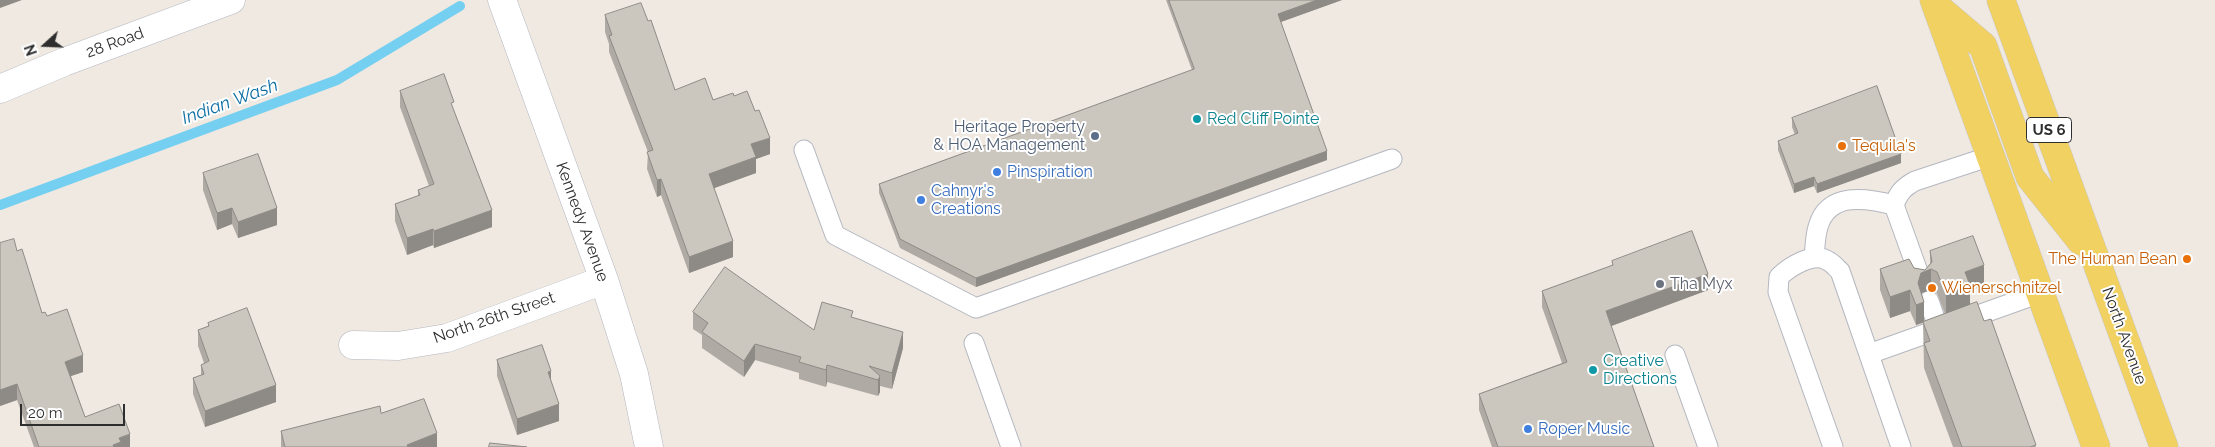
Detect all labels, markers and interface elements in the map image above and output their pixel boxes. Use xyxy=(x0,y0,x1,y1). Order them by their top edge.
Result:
north arrow xyxy=(20,20,70,70)
street label: 28 Road xyxy=(83,24,147,62)
text: N xyxy=(22,42,40,58)
water label: Indian Wash xyxy=(179,75,281,129)
place label: Red Cliff Pointe xyxy=(1207,109,1319,129)
marker: Red Cliff Pointe xyxy=(1191,113,1203,125)
place label: Heritage Property & HOA Management xyxy=(933,117,1085,155)
road number: US 6 xyxy=(2026,118,2072,142)
marker: Heritage Property & HOA Management xyxy=(1089,130,1101,142)
place label: Tequila's xyxy=(1852,136,1916,156)
marker: Tequila's xyxy=(1836,140,1848,152)
street label: Kennedy Avenue xyxy=(551,159,613,285)
place label: Pinspiration xyxy=(1007,162,1093,182)
marker: Pinspiration xyxy=(991,166,1003,178)
place label: Cahnyr's Creations xyxy=(931,181,1001,219)
marker: Cahnyr's Creations xyxy=(915,194,927,206)
place label: The Human Bean xyxy=(2048,249,2177,269)
marker: The Human Bean xyxy=(2181,253,2193,265)
place label: Tha Myx xyxy=(1670,274,1733,294)
marker: Tha Myx xyxy=(1654,278,1666,290)
place label: Wienerschnitzel xyxy=(1942,278,2061,298)
marker: Wienerschnitzel xyxy=(1926,282,1938,294)
street label: North Avenue xyxy=(2097,285,2151,387)
street label: North 26th Street xyxy=(431,288,557,348)
place label: Creative Directions xyxy=(1603,351,1677,389)
marker: Creative Directions xyxy=(1587,364,1599,376)
scale bar xyxy=(22,394,128,426)
text: 20 m xyxy=(28,404,63,422)
place label: Roper Music xyxy=(1538,419,1630,439)
marker: Roper Music xyxy=(1522,423,1534,435)

